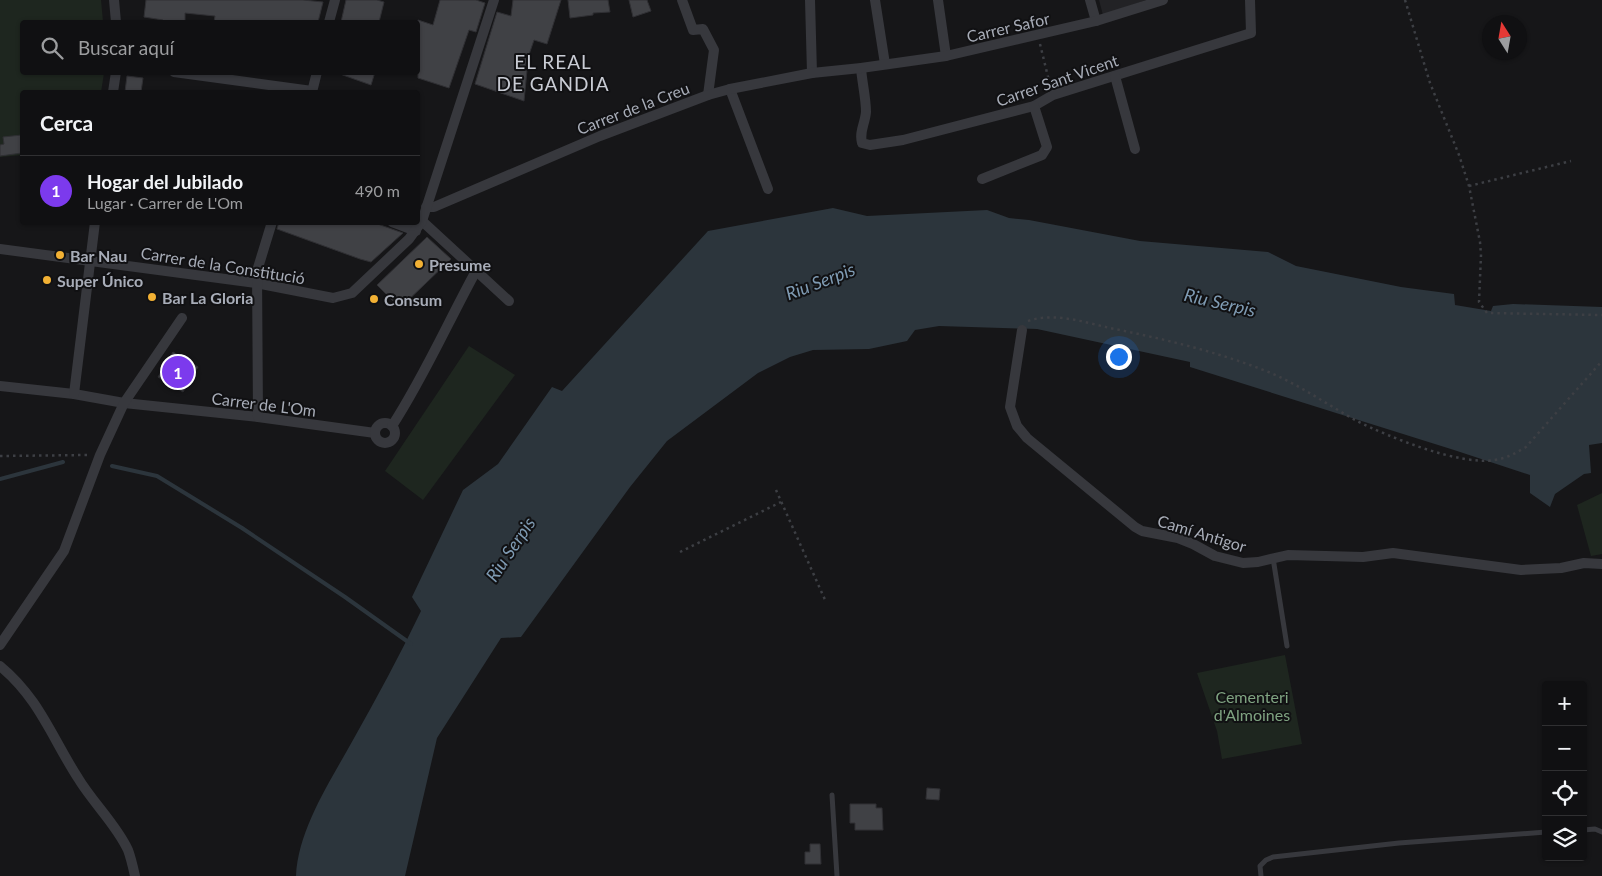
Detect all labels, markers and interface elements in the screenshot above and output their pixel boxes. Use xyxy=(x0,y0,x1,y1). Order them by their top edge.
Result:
street label: Carrer Safor xyxy=(965,8,1052,46)
north arrow xyxy=(1482,15,1527,60)
search box xyxy=(20,20,420,75)
icon: search xyxy=(38,34,66,62)
text: Buscar aquí xyxy=(78,36,174,59)
district label: EL REAL DE GANDIA xyxy=(496,50,610,95)
street label: Carrer Sant Vicent xyxy=(994,50,1121,110)
street label: Carrer de la Creu xyxy=(574,78,692,138)
text: Cerca xyxy=(40,110,93,135)
text: Hogar del Jubilado xyxy=(87,170,243,193)
text: 1 xyxy=(51,181,61,200)
text: 490 m xyxy=(355,181,400,200)
text: Lugar · Carrer de L'Om xyxy=(87,193,243,212)
street label: Carrer de la Constitució xyxy=(140,243,306,287)
place label: Bar Nau xyxy=(70,246,127,265)
marker: Bar Nau xyxy=(54,249,66,261)
place label: Presume xyxy=(429,255,492,274)
marker: Presume xyxy=(413,258,425,270)
water label: Riu Serpis xyxy=(782,258,858,304)
place label: Super Único xyxy=(57,271,143,290)
marker: Super Único xyxy=(41,274,53,286)
water label: Riu Serpis xyxy=(1182,283,1258,321)
place label: Bar La Gloria xyxy=(162,288,253,307)
place label: Consum xyxy=(384,290,442,309)
marker: Bar La Gloria xyxy=(146,291,158,303)
marker: Consum xyxy=(368,293,380,305)
your location xyxy=(1106,344,1132,370)
pin: 1 xyxy=(162,353,194,391)
street label: Carrer de L'Om xyxy=(211,388,317,420)
street label: Camí Antigor xyxy=(1155,511,1249,556)
water label: Riu Serpis xyxy=(480,513,540,585)
map controls xyxy=(1542,681,1587,861)
button: + xyxy=(1542,681,1587,726)
park label: Cementeri d'Almoines xyxy=(1214,687,1290,724)
button: − xyxy=(1542,726,1587,771)
button: locate xyxy=(1542,771,1587,816)
button: layers xyxy=(1542,816,1587,861)

